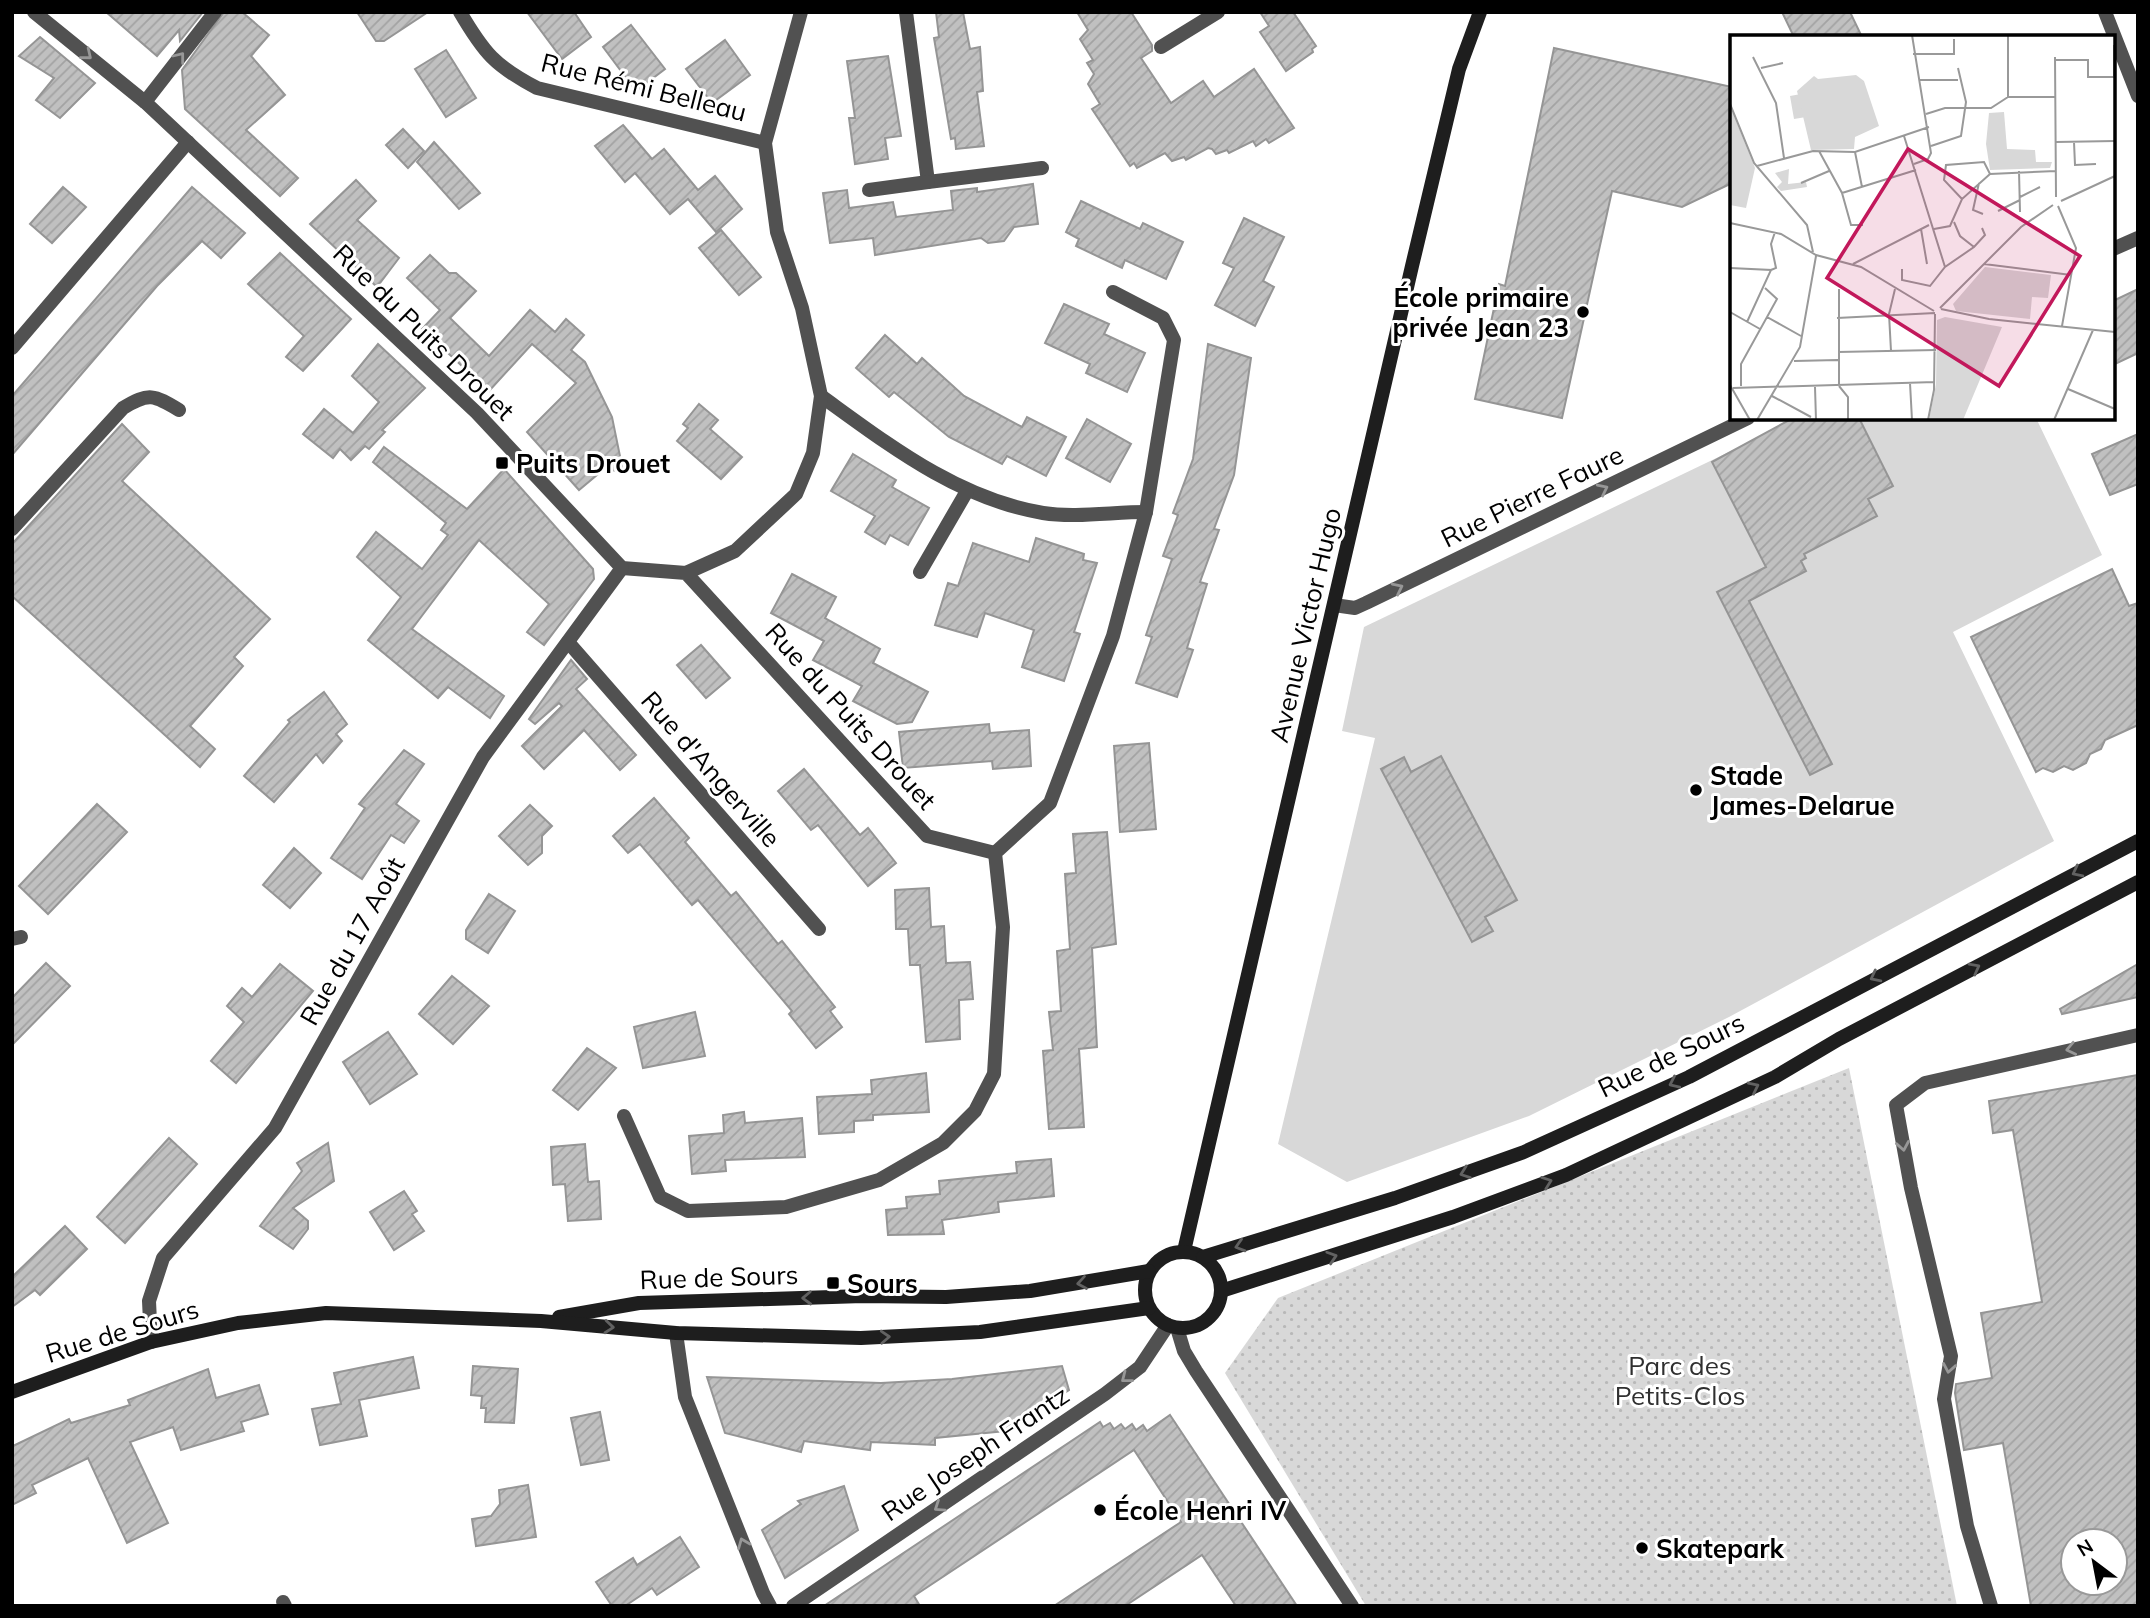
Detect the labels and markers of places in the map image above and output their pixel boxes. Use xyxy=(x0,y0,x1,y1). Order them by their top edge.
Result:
place label: École primaire privée Jean 23 xyxy=(1393,281,1569,344)
marker: École primaire privée Jean 23 xyxy=(1575,304,1591,320)
place label: Puits Drouet xyxy=(516,447,670,480)
marker: Puits Drouet xyxy=(494,455,510,471)
place label: Stade James-Delarue xyxy=(1710,759,1895,822)
marker: Stade James-Delarue xyxy=(1688,782,1704,798)
place label: Sours xyxy=(847,1267,918,1300)
marker: Sours xyxy=(825,1275,841,1291)
place label: École Henri IV xyxy=(1114,1494,1286,1527)
marker: École Henri IV xyxy=(1092,1502,1108,1518)
place label: Skatepark xyxy=(1656,1532,1785,1565)
marker: Skatepark xyxy=(1634,1540,1650,1556)

